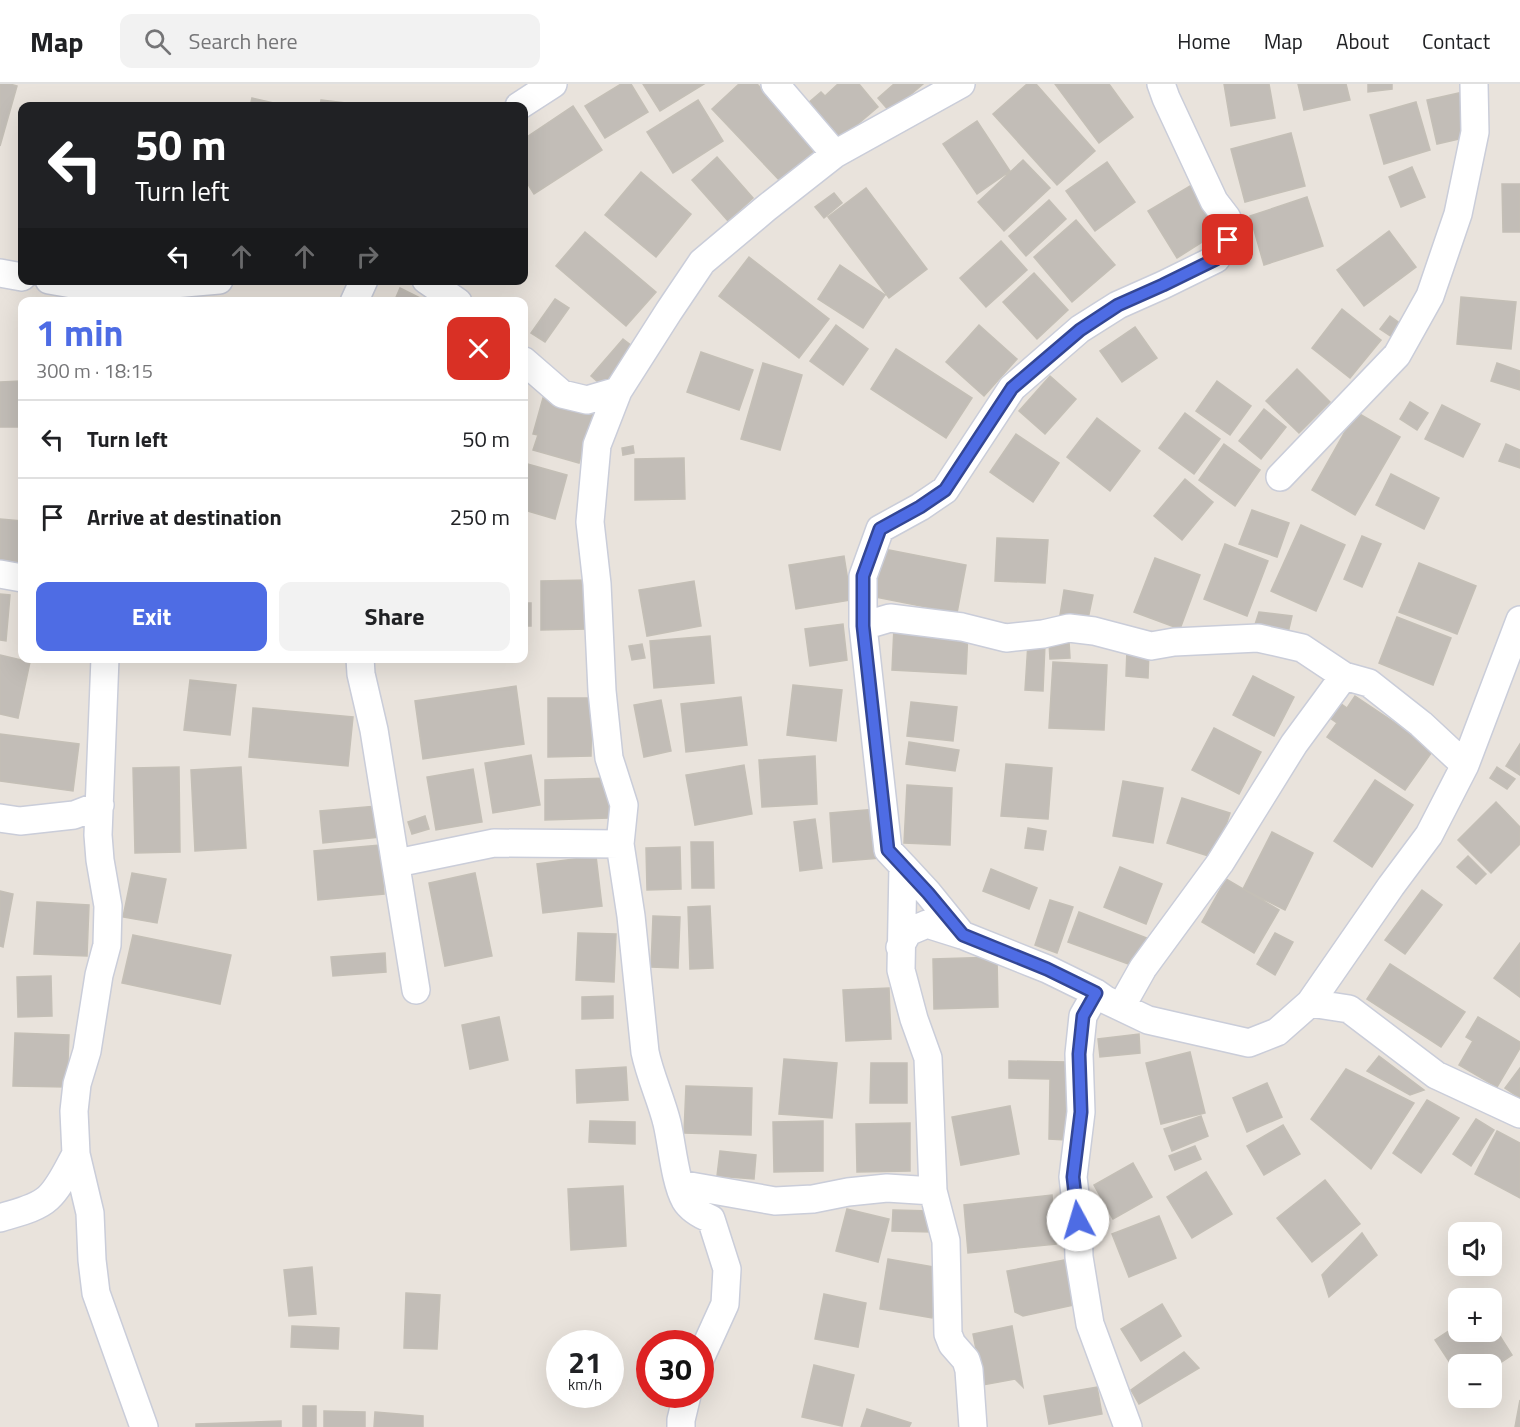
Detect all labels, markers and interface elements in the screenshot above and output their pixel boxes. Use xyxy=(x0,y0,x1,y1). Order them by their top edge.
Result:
search box xyxy=(120,14,540,68)
text: Map xyxy=(30,20,84,63)
text: Search here xyxy=(189,24,298,58)
icon: search xyxy=(141,25,174,58)
text: Home xyxy=(1177,25,1231,57)
text: Map xyxy=(1264,25,1303,57)
text: About xyxy=(1336,25,1389,57)
text: Contact xyxy=(1422,25,1490,57)
text: 50 m xyxy=(135,112,227,176)
icon: left xyxy=(36,126,114,204)
text: Turn left xyxy=(135,170,229,211)
pin xyxy=(1202,214,1253,265)
icon: arrive xyxy=(1211,223,1244,256)
icon: left xyxy=(162,240,195,273)
icon: ahead xyxy=(225,240,258,273)
icon: ahead xyxy=(288,240,321,273)
icon: right xyxy=(351,240,384,273)
text: 1 min xyxy=(36,305,123,360)
button: close xyxy=(447,317,510,380)
text: 300 m · 18:15 xyxy=(36,355,153,386)
text: Turn left xyxy=(87,422,168,456)
text: 50 m xyxy=(462,422,510,456)
icon: left xyxy=(36,423,69,456)
text: Arrive at destination xyxy=(87,500,282,534)
text: 250 m xyxy=(450,500,510,534)
icon: arrive xyxy=(36,501,69,534)
button: Exit xyxy=(36,582,267,651)
button: Share xyxy=(279,582,510,651)
position arrow xyxy=(1046,1188,1110,1252)
map controls xyxy=(1448,1222,1502,1408)
button: sound xyxy=(1448,1222,1502,1276)
button: + xyxy=(1448,1288,1502,1342)
speed limit sign: 30 xyxy=(636,1330,714,1408)
text: 21 xyxy=(568,1339,602,1385)
button: − xyxy=(1448,1354,1502,1408)
text: km/h xyxy=(568,1373,602,1396)

